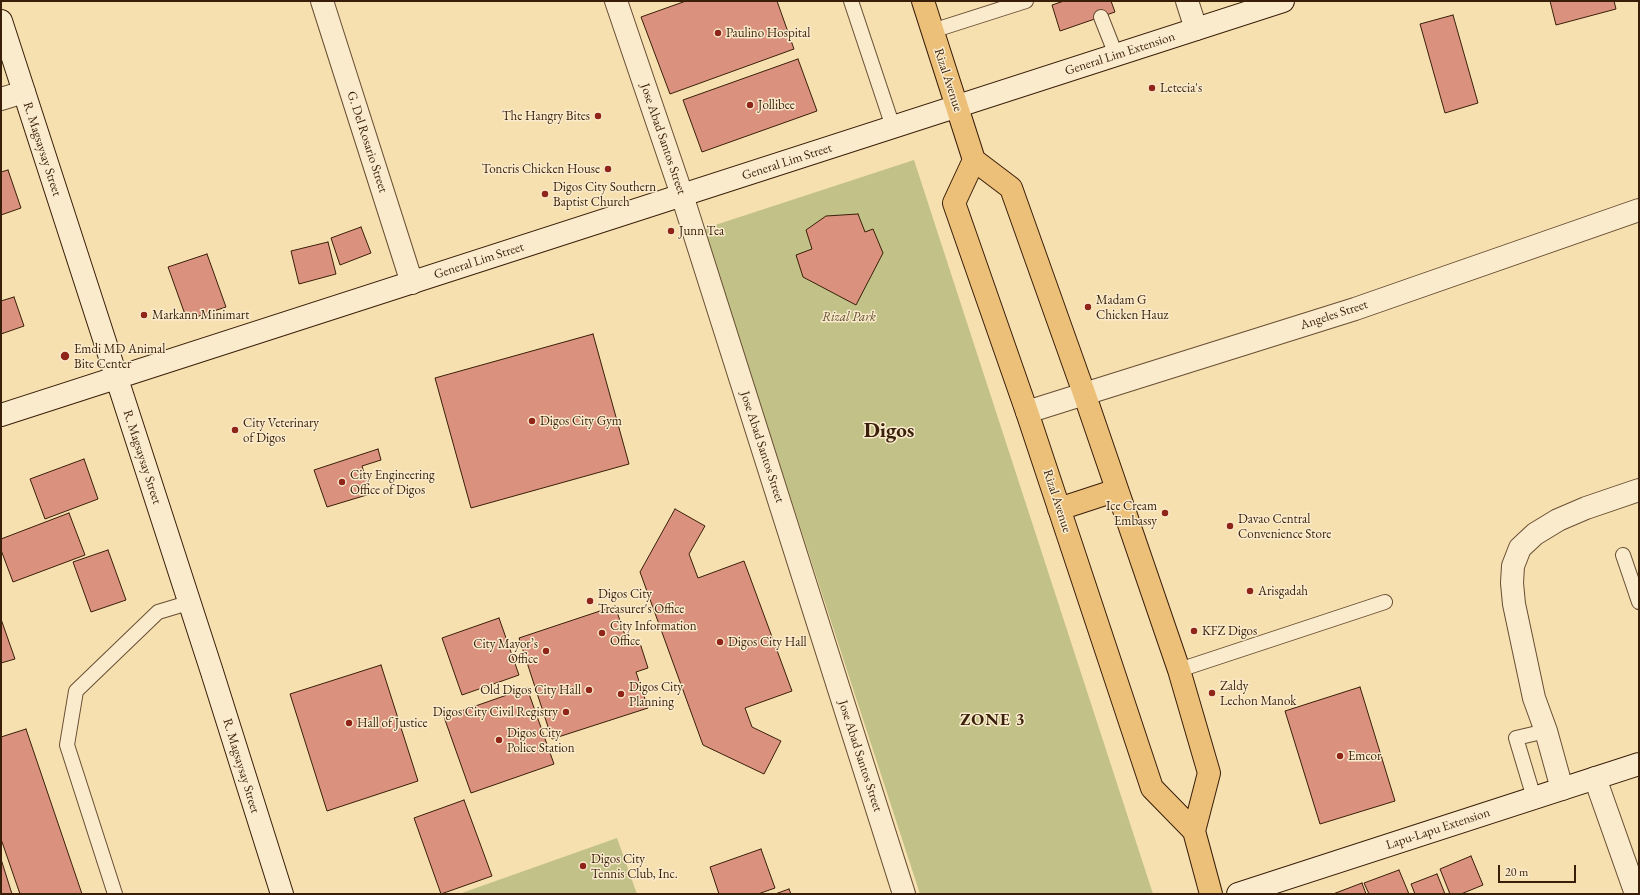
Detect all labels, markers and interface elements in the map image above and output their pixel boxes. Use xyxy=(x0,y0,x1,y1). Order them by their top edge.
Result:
place label: Paulino Hospital xyxy=(726,25,810,41)
marker: Paulino Hospital xyxy=(713,28,723,38)
street label: General Lim Extension xyxy=(1063,29,1177,79)
street label: Rizal Avenue xyxy=(930,46,966,114)
place label: Letecia's xyxy=(1160,80,1202,96)
street label: Jose Abad Santos Street xyxy=(637,81,689,197)
marker: Letecia's xyxy=(1147,83,1157,93)
street label: G. Del Rosario Street xyxy=(343,89,391,195)
place label: Jollibee xyxy=(758,97,795,113)
street label: R. Magsaysay Street xyxy=(19,100,65,198)
marker: Jollibee xyxy=(745,100,755,110)
place label: The Hangry Bites xyxy=(502,108,590,124)
marker: The Hangry Bites xyxy=(593,111,603,121)
street label: General Lim Street xyxy=(740,140,834,184)
place label: Toncris Chicken House xyxy=(482,161,600,177)
marker: Toncris Chicken House xyxy=(603,164,613,174)
place label: Digos City Southern Baptist Church xyxy=(553,179,656,210)
marker: Digos City Southern Baptist Church xyxy=(540,189,550,199)
place label: Junn Tea xyxy=(679,223,724,239)
marker: Junn Tea xyxy=(666,226,676,236)
street label: General Lim Street xyxy=(432,239,526,283)
place label: Madam G Chicken Hauz xyxy=(1096,292,1169,323)
street label: Angeles Street xyxy=(1298,297,1370,333)
marker: Madam G Chicken Hauz xyxy=(1083,302,1093,312)
place label: Markann Minimart xyxy=(152,307,249,323)
park label: Rizal Park xyxy=(822,309,876,325)
marker: Markann Minimart xyxy=(139,310,149,320)
place label: Emdi MD Animal Bite Center xyxy=(74,341,165,372)
marker: Emdi MD Animal Bite Center xyxy=(59,350,71,362)
street label: Jose Abad Santos Street xyxy=(737,389,787,505)
street label: R. Magsaysay Street xyxy=(119,408,165,506)
place label: Digos City Gym xyxy=(540,413,622,429)
place label: City Veterinary of Digos xyxy=(243,415,319,446)
marker: Digos City Gym xyxy=(527,416,537,426)
district label: Digos xyxy=(864,418,914,444)
marker: City Veterinary of Digos xyxy=(230,425,240,435)
place label: City Engineering Office of Digos xyxy=(350,467,435,498)
street label: Rizal Avenue xyxy=(1039,467,1075,535)
marker: City Engineering Office of Digos xyxy=(337,477,347,487)
place label: Ice Cream Embassy xyxy=(1106,498,1157,529)
marker: Ice Cream Embassy xyxy=(1160,508,1170,518)
place label: Davao Central Convenience Store xyxy=(1238,511,1331,542)
marker: Davao Central Convenience Store xyxy=(1225,521,1235,531)
place label: Arisgadah xyxy=(1258,583,1308,599)
place label: Digos City Treasurer's Office xyxy=(598,586,684,617)
marker: Arisgadah xyxy=(1245,586,1255,596)
marker: Digos City Treasurer's Office xyxy=(585,596,595,606)
place label: City Information Office xyxy=(610,618,697,649)
place label: KFZ Digos xyxy=(1202,623,1257,639)
marker: KFZ Digos xyxy=(1189,626,1199,636)
marker: City Information Office xyxy=(597,628,607,638)
place label: Digos City Hall xyxy=(728,634,807,650)
place label: City Mayor’s Office xyxy=(473,636,538,667)
marker: Digos City Hall xyxy=(715,637,725,647)
marker: City Mayor’s Office xyxy=(541,646,551,656)
place label: Zaldy Lechon Manok xyxy=(1220,678,1296,709)
place label: Digos City Planning xyxy=(629,679,683,710)
place label: Old Digos City Hall xyxy=(480,682,581,698)
marker: Old Digos City Hall xyxy=(584,685,594,695)
marker: Zaldy Lechon Manok xyxy=(1207,688,1217,698)
marker: Digos City Planning xyxy=(616,689,626,699)
street label: Jose Abad Santos Street xyxy=(835,698,885,814)
place label: Digos City Civil Registry xyxy=(433,704,558,720)
marker: Digos City Civil Registry xyxy=(561,707,571,717)
district label: ZONE 3 xyxy=(960,710,1026,730)
place label: Hall of Justice xyxy=(357,715,428,731)
street label: R. Magsaysay Street xyxy=(219,717,263,815)
marker: Hall of Justice xyxy=(344,718,354,728)
place label: Digos City Police Station xyxy=(507,725,575,756)
marker: Digos City Police Station xyxy=(494,735,504,745)
place label: Emcor xyxy=(1348,748,1381,764)
marker: Emcor xyxy=(1335,751,1345,761)
street label: Lapu-Lapu Extension xyxy=(1384,805,1492,853)
place label: Digos City Tennis Club, Inc. xyxy=(591,851,678,882)
scale bar xyxy=(1500,857,1578,883)
marker: Digos City Tennis Club, Inc. xyxy=(578,861,588,871)
text: 20 m xyxy=(1505,864,1528,880)

